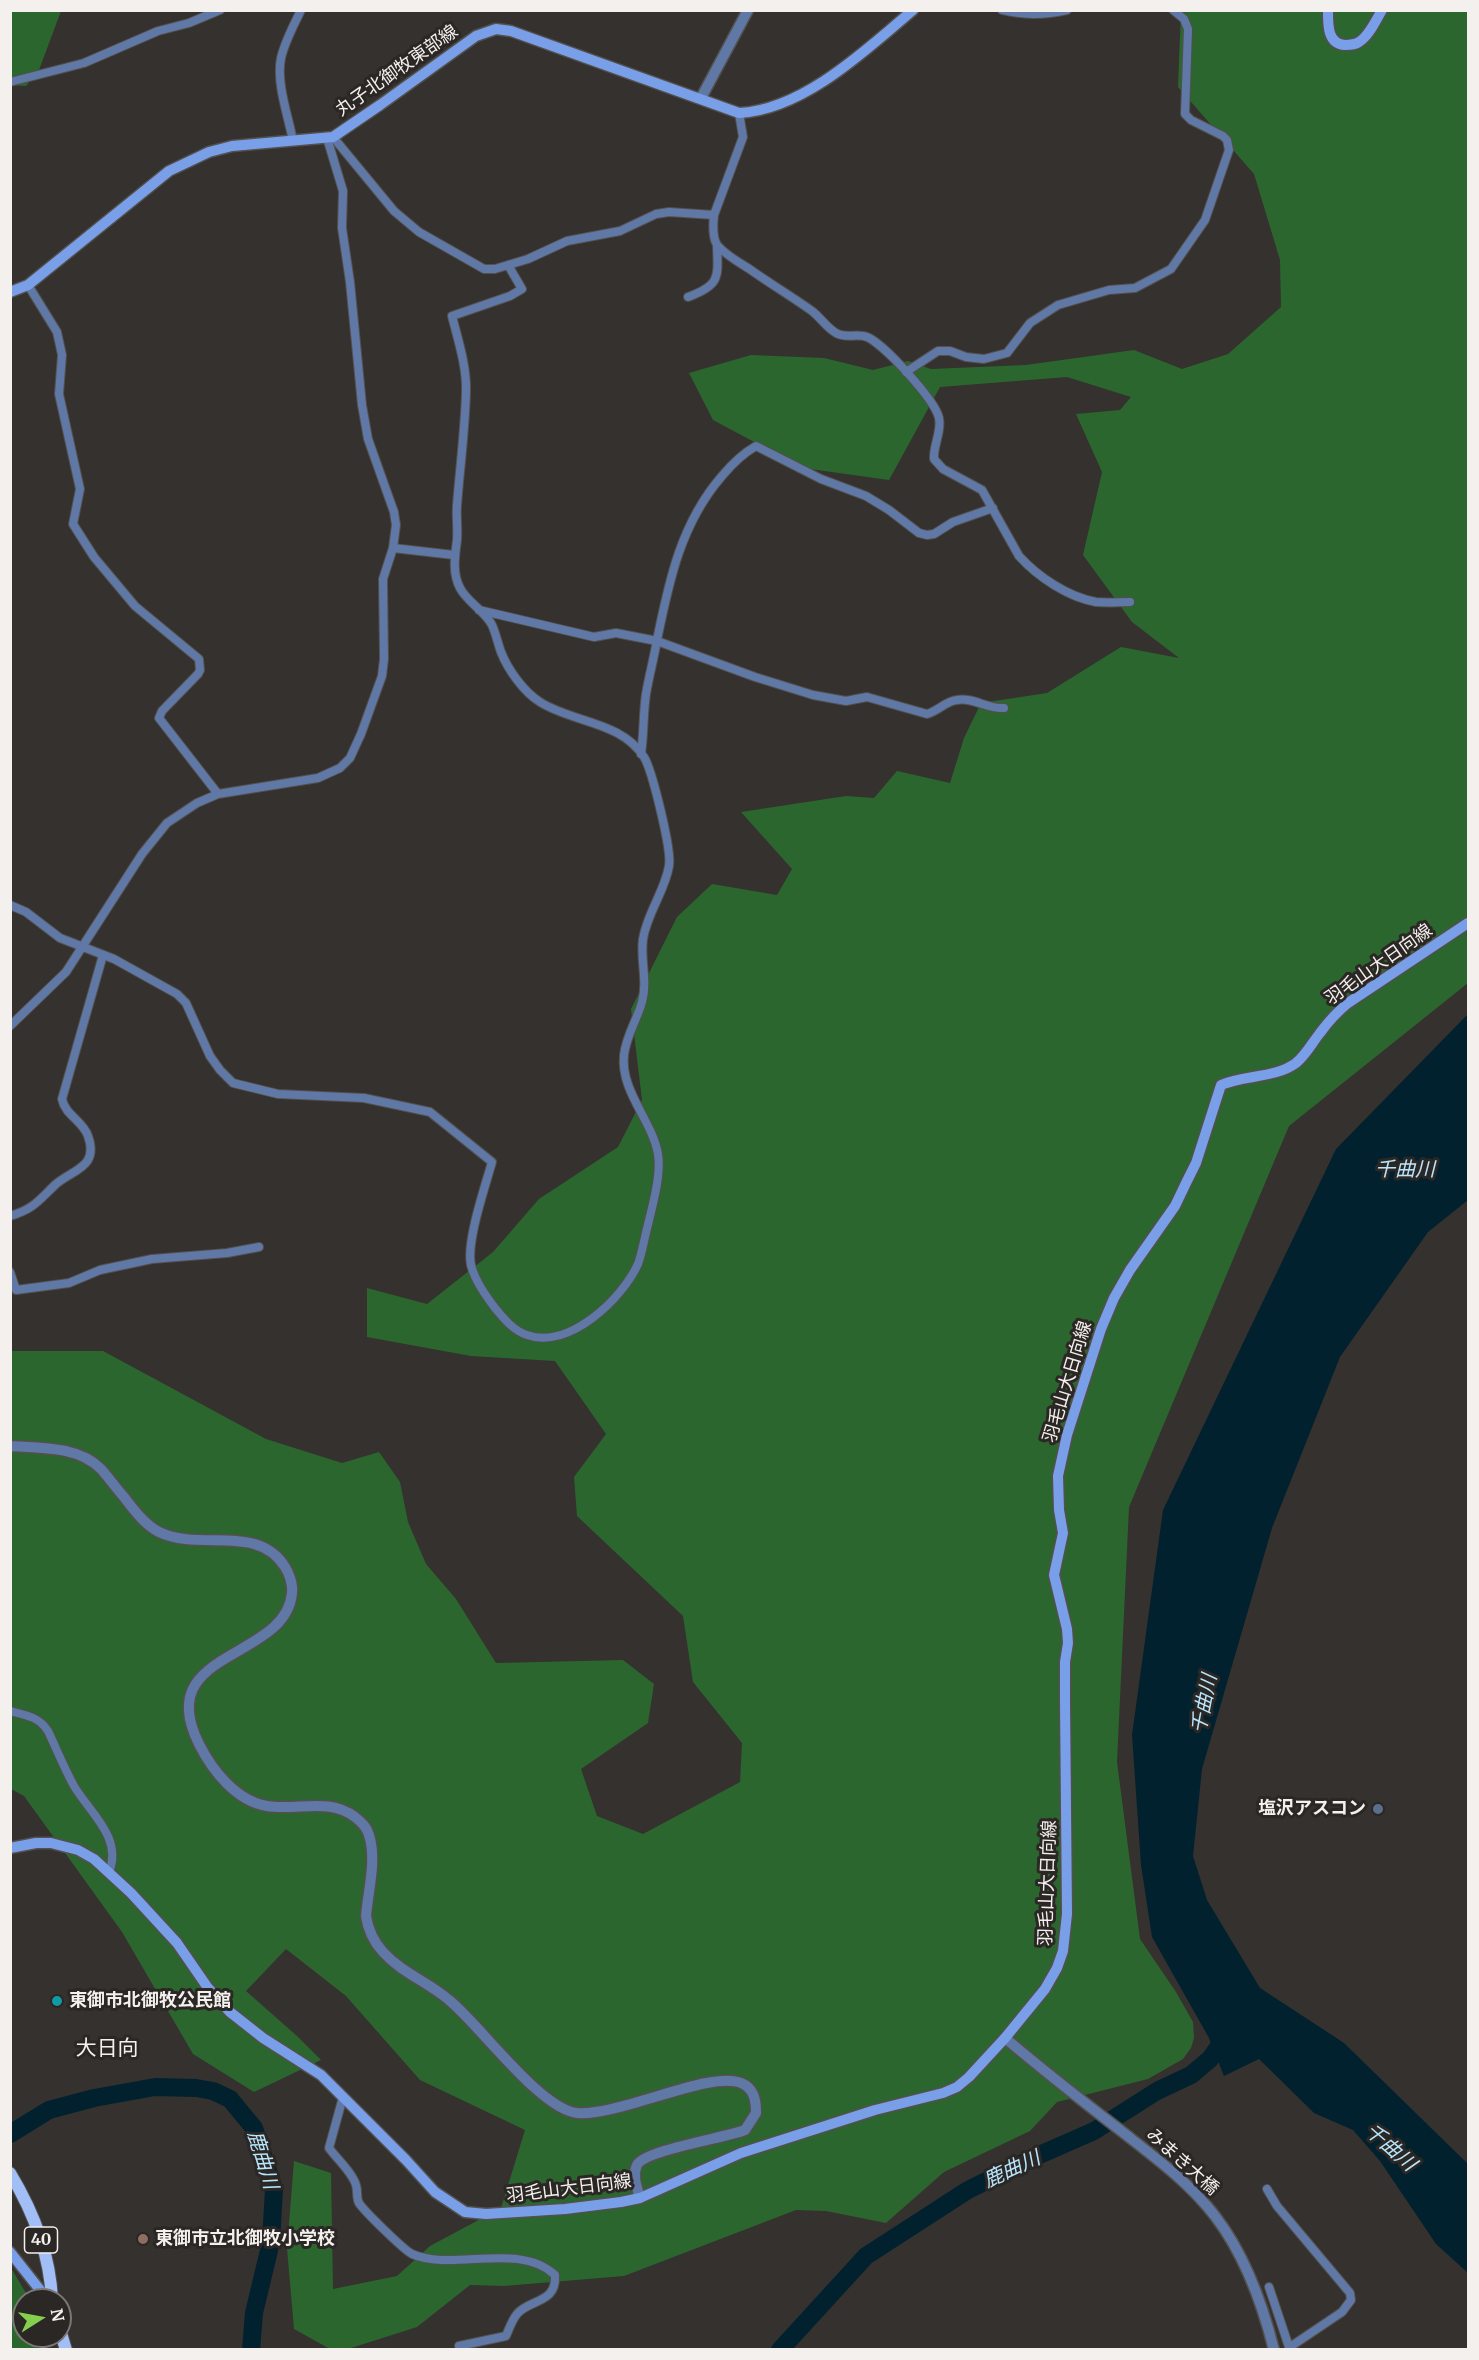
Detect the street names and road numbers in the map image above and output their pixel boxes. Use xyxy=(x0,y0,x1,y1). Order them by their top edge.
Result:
street label: 丸子北御牧東部線 xyxy=(332,21,462,121)
street label: 羽毛山大日向線 xyxy=(1321,920,1437,1010)
street label: 羽毛山大日向線 xyxy=(1039,1319,1097,1445)
street label: 羽毛山大日向線 xyxy=(1035,1820,1061,1946)
street label: みまき大橋 xyxy=(1141,2124,1223,2200)
street label: 羽毛山大日向線 xyxy=(505,2171,633,2207)
road number: 40 xyxy=(24,2227,57,2253)

